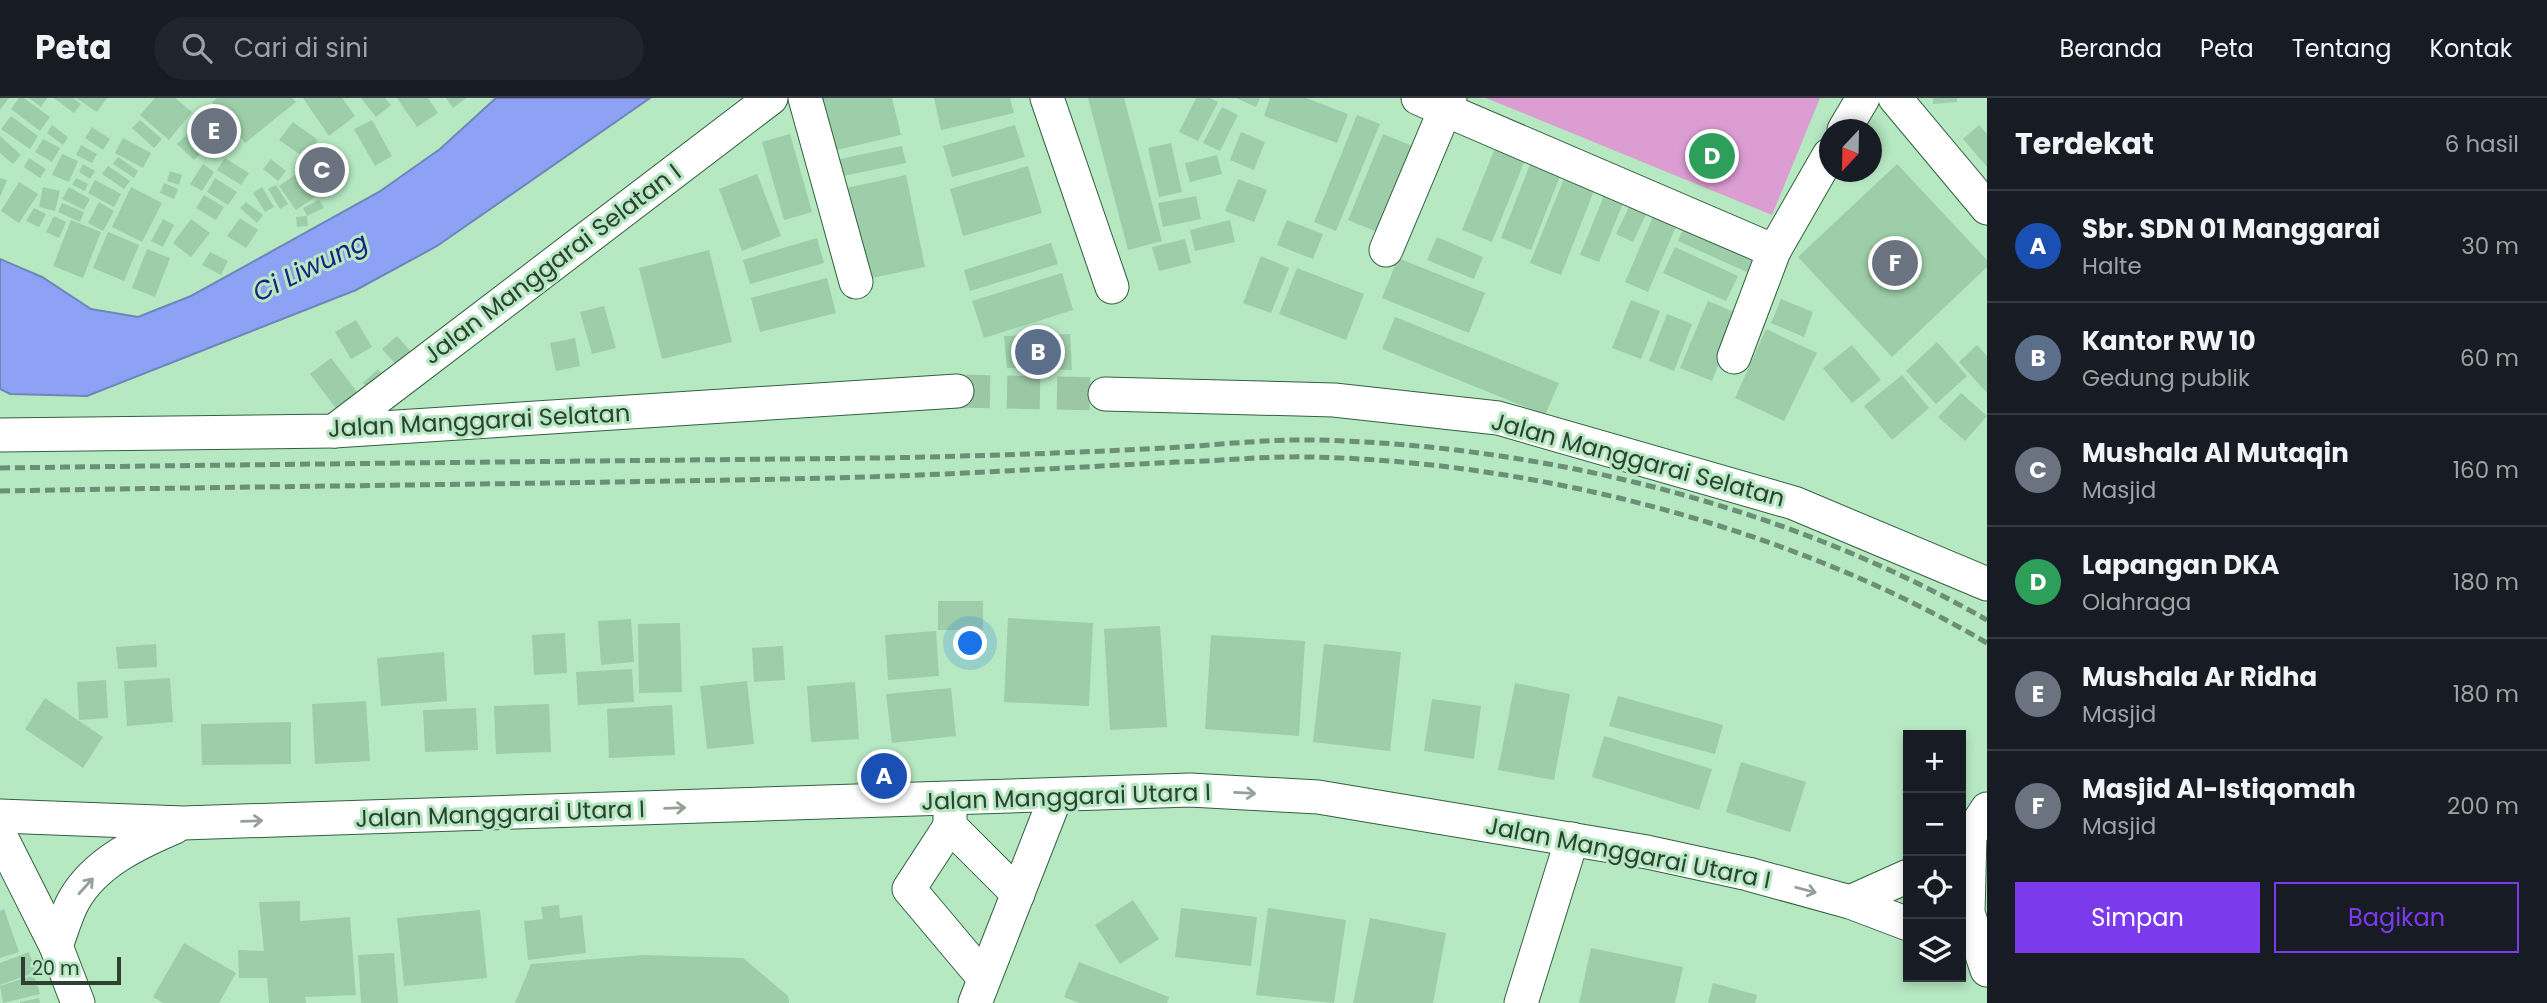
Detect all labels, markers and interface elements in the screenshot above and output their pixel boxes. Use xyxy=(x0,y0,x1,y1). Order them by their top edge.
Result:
search box xyxy=(154,17,644,80)
text: Peta xyxy=(35,24,112,71)
icon: search xyxy=(178,29,216,67)
text: Cari di sini xyxy=(234,30,368,66)
text: Beranda xyxy=(2059,32,2162,65)
text: Peta xyxy=(2200,32,2254,65)
text: Tentang xyxy=(2292,32,2392,65)
text: Kontak xyxy=(2430,32,2512,65)
pin: E xyxy=(191,105,237,157)
north arrow xyxy=(1819,119,1882,182)
text: Terdekat xyxy=(2015,122,2154,165)
text: 6 hasil xyxy=(2445,128,2519,160)
pin: D xyxy=(1689,130,1735,182)
pin: C xyxy=(299,144,345,196)
street label: Jalan Manggarai Selatan I xyxy=(416,156,687,372)
text: Sbr. SDN 01 Manggarai xyxy=(2082,211,2380,247)
water label: Ci Liwung xyxy=(246,224,374,310)
text: A xyxy=(2030,230,2046,262)
text: 30 m xyxy=(2461,230,2519,262)
pin: F xyxy=(1872,237,1918,289)
text: Halte xyxy=(2082,250,2142,282)
text: Kantor RW 10 xyxy=(2082,323,2256,359)
pin: B xyxy=(1015,326,1061,378)
text: B xyxy=(2030,342,2046,374)
text: 60 m xyxy=(2460,342,2519,374)
text: Gedung publik xyxy=(2082,362,2250,394)
street label: Jalan Manggarai Selatan xyxy=(327,396,631,445)
street label: Jalan Manggarai Selatan xyxy=(1488,404,1789,515)
text: Mushala Al Mutaqin xyxy=(2082,435,2349,471)
text: C xyxy=(2029,454,2047,486)
text: 160 m xyxy=(2453,454,2519,486)
text: Masjid xyxy=(2082,474,2156,506)
text: Lapangan DKA xyxy=(2082,547,2279,583)
text: D xyxy=(2030,566,2046,598)
text: 180 m xyxy=(2453,566,2519,598)
text: Olahraga xyxy=(2082,586,2191,618)
your location xyxy=(953,626,987,660)
text: Mushala Ar Ridha xyxy=(2082,659,2317,695)
text: E xyxy=(2032,678,2044,710)
text: 180 m xyxy=(2453,678,2519,710)
text: Masjid xyxy=(2082,698,2156,730)
map controls xyxy=(1903,730,1966,982)
button: + xyxy=(1903,730,1966,793)
pin: A xyxy=(861,750,907,802)
text: Masjid Al-Istiqomah xyxy=(2082,771,2356,807)
street label: Jalan Manggarai Utara I xyxy=(921,775,1211,818)
one-way arrow xyxy=(1233,787,1256,800)
text: F xyxy=(2032,790,2044,822)
text: 200 m xyxy=(2447,790,2519,822)
street label: Jalan Manggarai Utara I xyxy=(355,792,645,835)
button: − xyxy=(1903,793,1966,856)
one-way arrow xyxy=(663,802,686,815)
street label: Jalan Manggarai Utara I xyxy=(1483,809,1774,896)
text: Masjid xyxy=(2082,810,2156,842)
one-way arrow xyxy=(240,815,263,828)
button: locate xyxy=(1903,856,1966,919)
one-way arrow xyxy=(78,878,95,895)
button: Simpan xyxy=(2015,882,2260,953)
button: Bagikan xyxy=(2274,882,2519,953)
one-way arrow xyxy=(1794,884,1817,897)
button: layers xyxy=(1903,919,1966,982)
scale bar xyxy=(21,954,121,986)
text: 20 m xyxy=(32,955,80,982)

